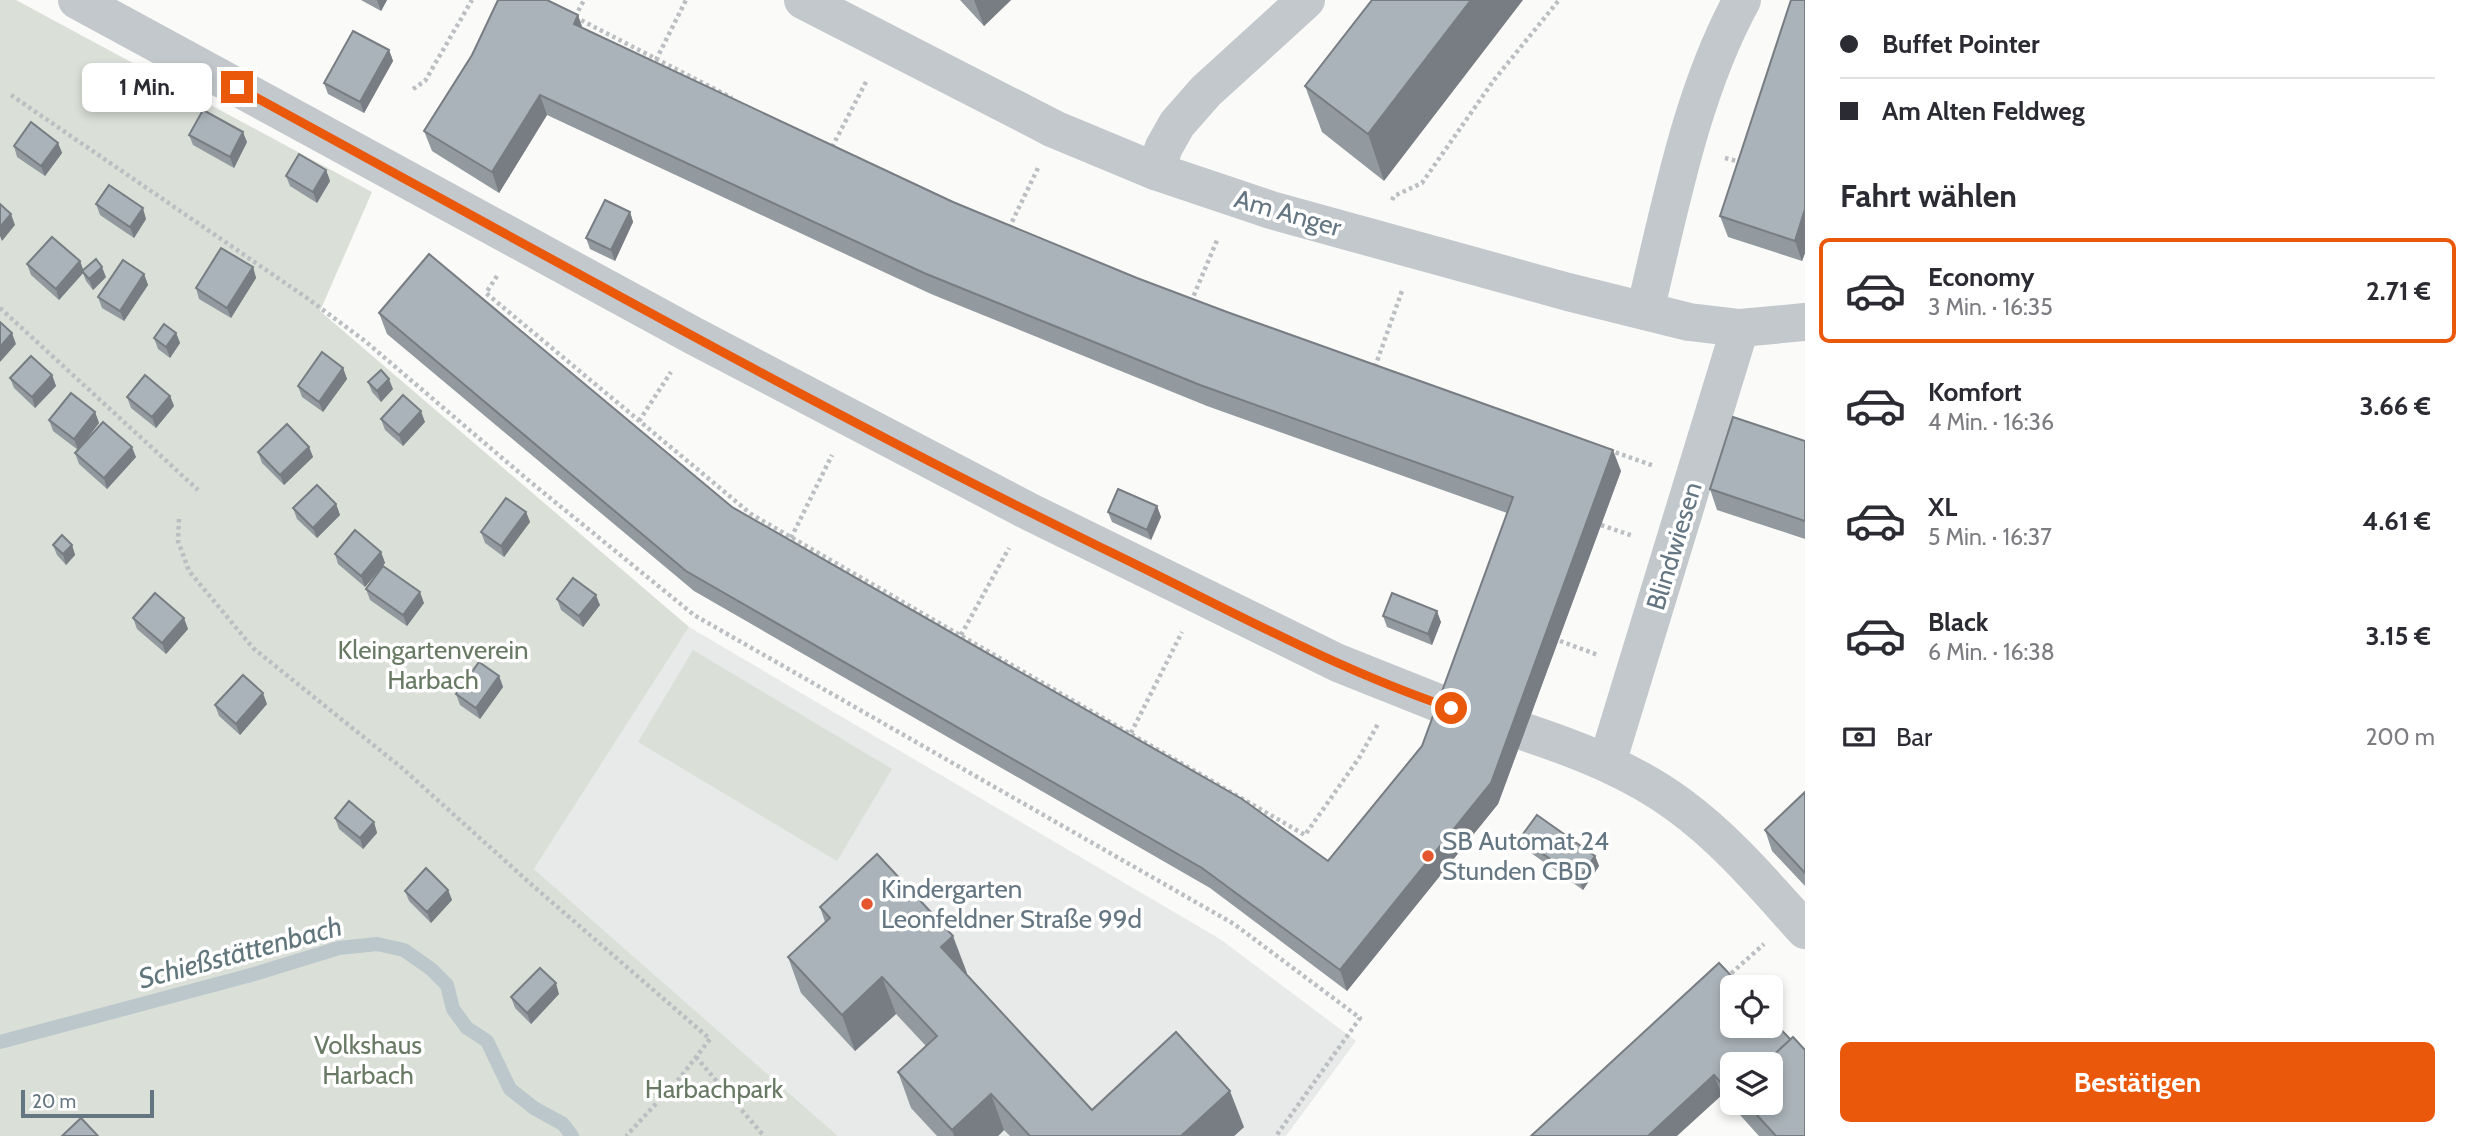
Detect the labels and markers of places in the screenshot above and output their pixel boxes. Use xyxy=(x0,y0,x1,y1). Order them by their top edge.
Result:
place label: SB Automat 24 Stunden CBD xyxy=(1442,825,1609,887)
marker: SB Automat 24 Stunden CBD xyxy=(1420,848,1436,864)
place label: Kindergarten Leonfeldner Straße 99d xyxy=(881,873,1142,935)
marker: Kindergarten Leonfeldner Straße 99d xyxy=(859,896,875,912)

